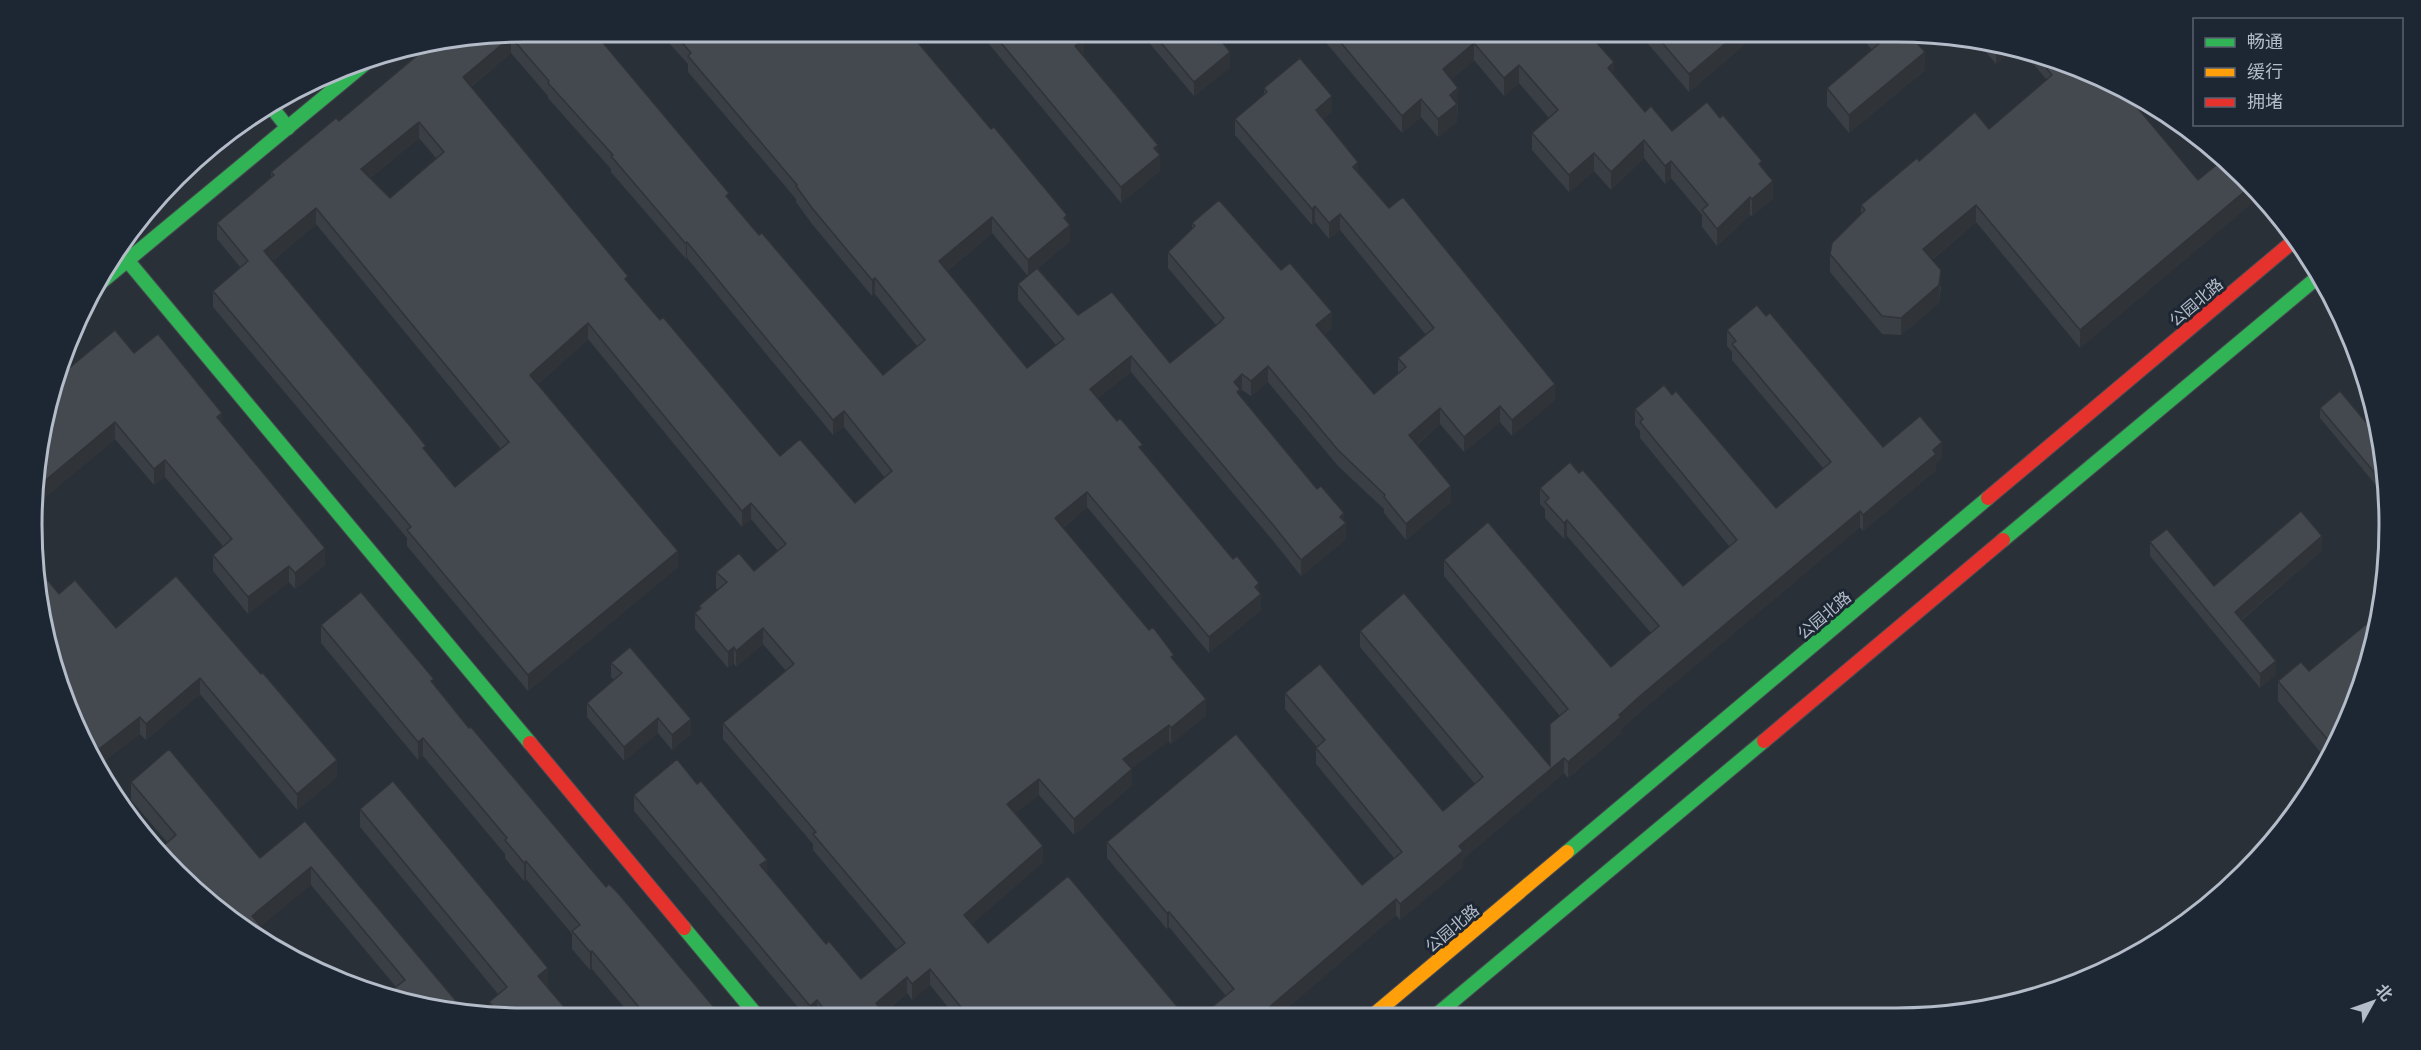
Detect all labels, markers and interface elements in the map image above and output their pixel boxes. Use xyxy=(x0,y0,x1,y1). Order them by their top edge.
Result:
legend xyxy=(2193,18,2403,126)
text: 畅通 xyxy=(2247,31,2283,52)
text: 缓行 xyxy=(2247,61,2283,82)
text: 拥堵 xyxy=(2247,91,2283,112)
street label: 公园北路 xyxy=(2165,274,2227,330)
street label: 公园北路 xyxy=(1793,587,1855,643)
street label: 公园北路 xyxy=(1421,900,1483,956)
north arrow xyxy=(2343,972,2403,1032)
text: 北 xyxy=(2372,980,2397,1005)

